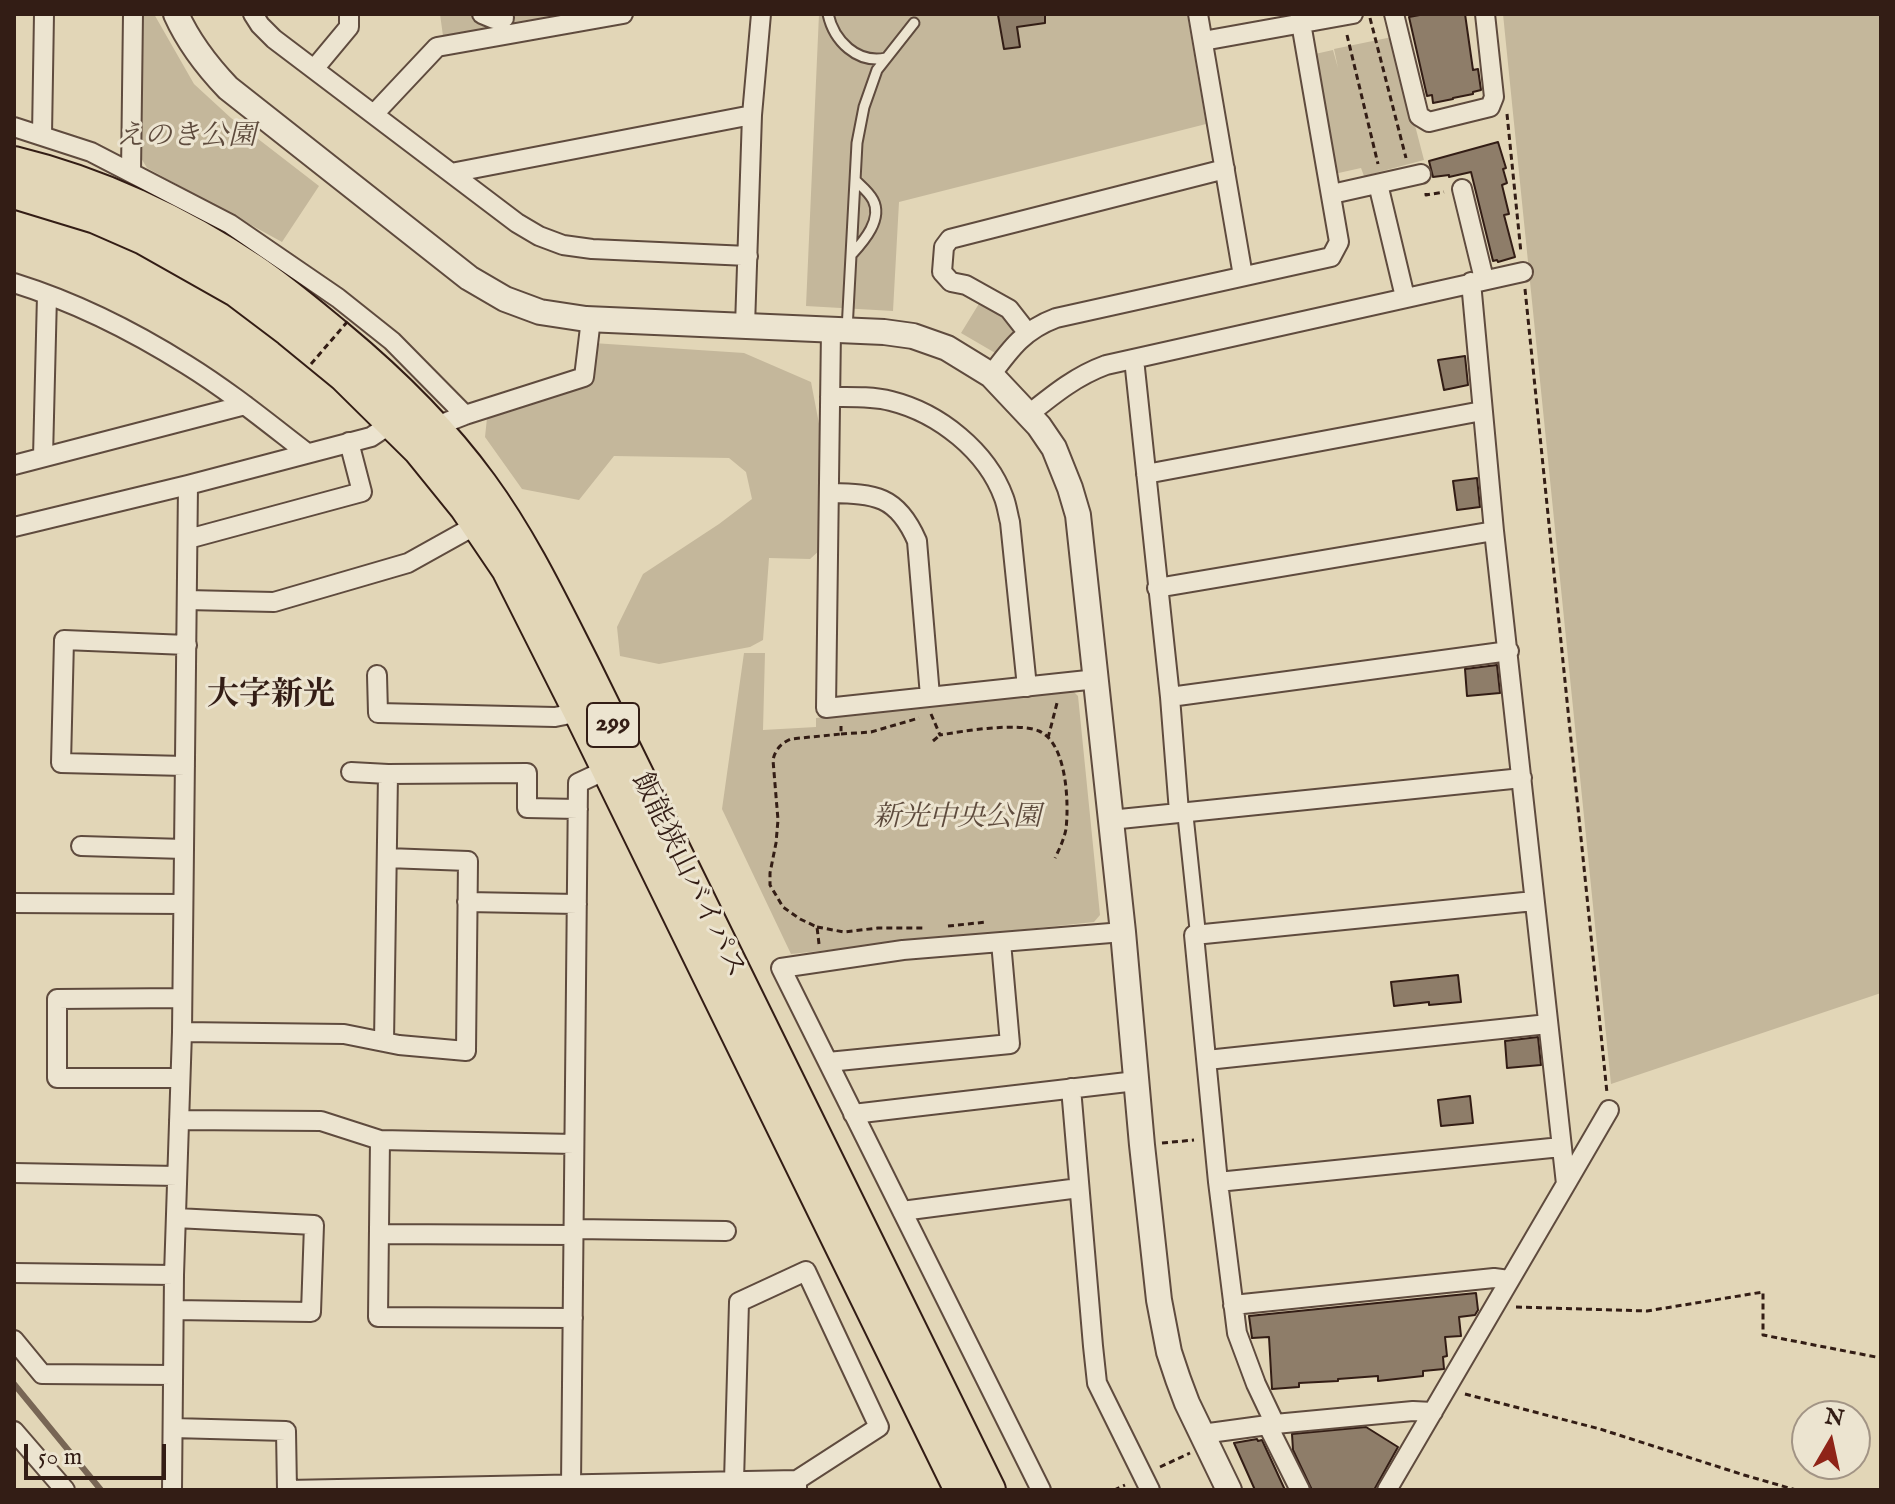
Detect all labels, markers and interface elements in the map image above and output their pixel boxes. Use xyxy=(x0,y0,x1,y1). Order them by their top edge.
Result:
park label: えのき公園 xyxy=(116,121,256,155)
district label: 大字新光 xyxy=(207,678,335,716)
road number: 299 xyxy=(587,703,639,747)
street label: 飯能狭山バイパス xyxy=(623,768,751,984)
park label: 新光中央公園 xyxy=(873,802,1041,836)
north arrow xyxy=(1791,1400,1871,1480)
text: N xyxy=(1823,1403,1846,1434)
scale bar xyxy=(28,1428,170,1478)
text: 50 m xyxy=(38,1442,82,1473)

